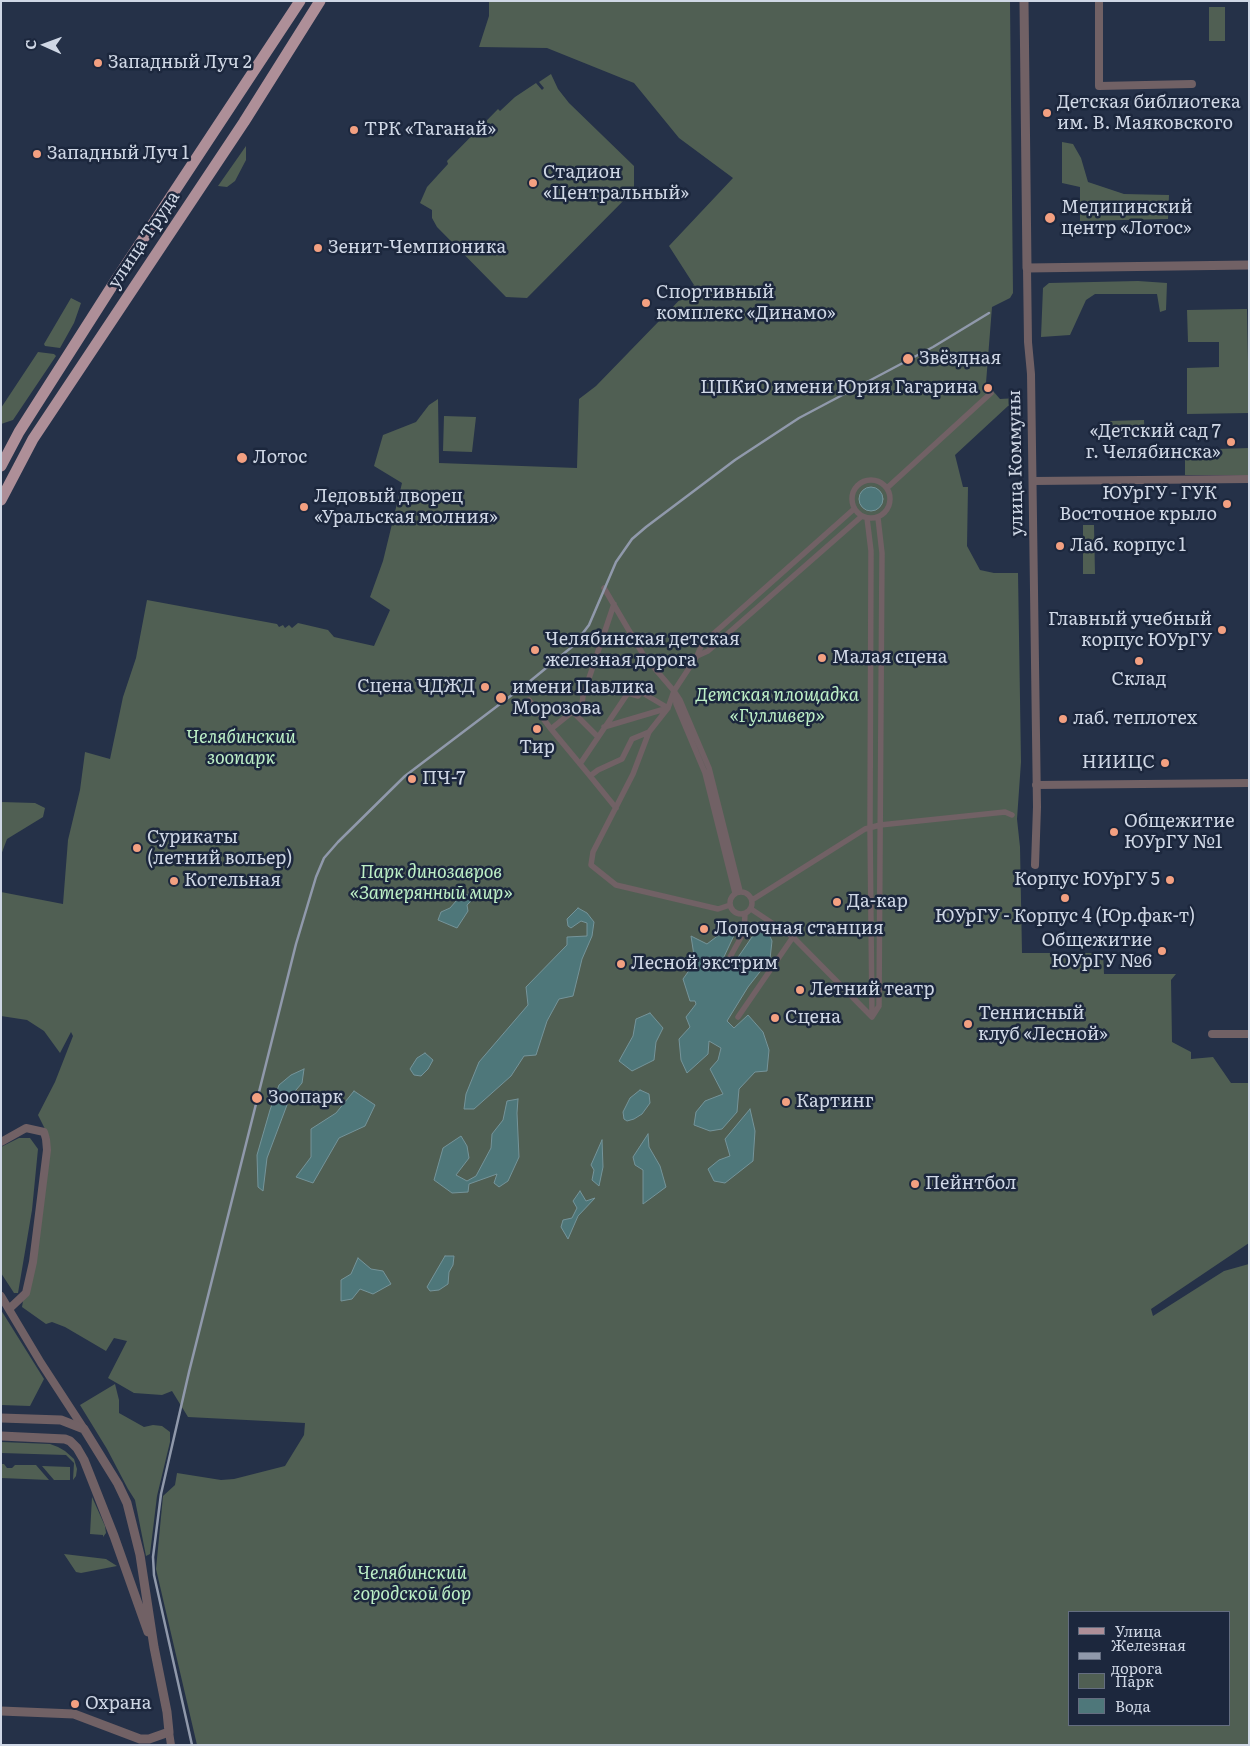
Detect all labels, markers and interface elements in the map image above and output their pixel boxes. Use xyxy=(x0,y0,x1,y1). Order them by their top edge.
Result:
north arrow xyxy=(20,20,70,70)
text: С xyxy=(20,39,40,50)
place label: Западный Луч 2 xyxy=(108,52,252,74)
marker: Западный Луч 2 xyxy=(92,57,104,69)
place label: Детская библиотека им. В. Маяковского xyxy=(1057,92,1241,134)
marker: Детская библиотека им. В. Маяковского xyxy=(1041,107,1053,119)
place label: ТРК «Таганай» xyxy=(364,119,496,141)
marker: ТРК «Таганай» xyxy=(348,124,360,136)
place label: Западный Луч 1 xyxy=(47,143,189,165)
marker: Западный Луч 1 xyxy=(31,148,43,160)
place label: Стадион «Центральный» xyxy=(543,162,689,204)
marker: Стадион «Центральный» xyxy=(527,177,539,189)
street label: улица Труда xyxy=(104,187,184,293)
place label: Медицинский центр «Лотос» xyxy=(1061,197,1192,240)
marker: Медицинский центр «Лотос» xyxy=(1043,211,1057,225)
place label: Зенит-Чемпионика xyxy=(328,237,506,259)
marker: Зенит-Чемпионика xyxy=(312,242,324,254)
place label: Спортивный комплекс «Динамо» xyxy=(656,282,836,324)
marker: Спортивный комплекс «Динамо» xyxy=(640,297,652,309)
place label: Звёздная xyxy=(919,348,1001,370)
marker: Звёздная xyxy=(901,352,915,366)
place label: ЦПКиО имени Юрия Гагарина xyxy=(700,377,978,399)
marker: ЦПКиО имени Юрия Гагарина xyxy=(982,382,994,394)
street label: улица Коммуны xyxy=(1004,390,1028,536)
place label: «Детский сад 7 г. Челябинска» xyxy=(1085,421,1221,464)
marker: «Детский сад 7 г. Челябинска» xyxy=(1225,436,1237,448)
place label: Лотос xyxy=(253,447,307,469)
marker: Лотос xyxy=(235,451,249,465)
place label: ЮУрГУ - ГУК Восточное крыло xyxy=(1059,483,1217,526)
place label: Ледовый дворец «Уральская молния» xyxy=(314,486,498,528)
marker: ЮУрГУ - ГУК Восточное крыло xyxy=(1221,498,1233,510)
marker: Ледовый дворец «Уральская молния» xyxy=(298,501,310,513)
place label: Лаб. корпус 1 xyxy=(1070,535,1186,557)
marker: Лаб. корпус 1 xyxy=(1054,540,1066,552)
place label: Главный учебный корпус ЮУрГУ xyxy=(1048,609,1212,652)
marker: Главный учебный корпус ЮУрГУ xyxy=(1216,624,1228,636)
place label: Челябинская детская железная дорога xyxy=(545,629,740,672)
marker: Челябинская детская железная дорога xyxy=(529,644,541,656)
place label: Малая сцена xyxy=(832,647,948,669)
marker: Малая сцена xyxy=(816,652,828,664)
marker: Склад xyxy=(1133,655,1145,667)
place label: Склад xyxy=(1112,669,1166,691)
place label: Сцена ЧДЖД xyxy=(357,676,475,698)
place label: имени Павлика Морозова xyxy=(512,677,654,720)
marker: Сцена ЧДЖД xyxy=(479,681,491,693)
park label: Детская площадка «Гулливер» xyxy=(695,685,859,728)
marker: имени Павлика Морозова xyxy=(494,691,508,705)
place label: лаб. теплотех xyxy=(1073,708,1197,730)
marker: лаб. теплотех xyxy=(1057,713,1069,725)
marker: Тир xyxy=(531,723,543,735)
park label: Челябинский зоопарк xyxy=(186,727,296,770)
place label: Тир xyxy=(519,737,555,759)
place label: НИИЦС xyxy=(1082,752,1155,774)
marker: НИИЦС xyxy=(1159,757,1171,769)
place label: ПЧ-7 xyxy=(422,768,465,790)
marker: ПЧ-7 xyxy=(406,773,418,785)
place label: Общежитие ЮУрГУ №1 xyxy=(1124,811,1235,854)
marker: Общежитие ЮУрГУ №1 xyxy=(1108,826,1120,838)
place label: Сурикаты (летний вольер) xyxy=(147,827,292,870)
marker: Сурикаты (летний вольер) xyxy=(131,842,143,854)
park label: Парк динозавров «Затерянный мир» xyxy=(350,862,512,904)
place label: Корпус ЮУрГУ 5 xyxy=(1014,869,1160,891)
place label: Котельная xyxy=(184,870,281,892)
marker: Корпус ЮУрГУ 5 xyxy=(1164,874,1176,886)
marker: Котельная xyxy=(168,875,180,887)
place label: Да-кар xyxy=(847,891,908,913)
marker: ЮУрГУ - Корпус 4 (Юр.фак-т) xyxy=(1059,892,1071,904)
marker: Да-кар xyxy=(831,896,843,908)
place label: ЮУрГУ - Корпус 4 (Юр.фак-т) xyxy=(935,906,1195,928)
place label: Лодочная станция xyxy=(714,918,884,940)
marker: Лодочная станция xyxy=(698,923,710,935)
place label: Общежитие ЮУрГУ №6 xyxy=(1041,930,1152,972)
marker: Общежитие ЮУрГУ №6 xyxy=(1156,945,1168,957)
place label: Лесной экстрим xyxy=(631,953,778,975)
marker: Лесной экстрим xyxy=(615,958,627,970)
place label: Летний театр xyxy=(810,979,935,1001)
marker: Летний театр xyxy=(794,984,806,996)
place label: Теннисный клуб «Лесной» xyxy=(978,1003,1108,1046)
place label: Сцена xyxy=(785,1007,841,1029)
marker: Сцена xyxy=(769,1012,781,1024)
marker: Теннисный клуб «Лесной» xyxy=(962,1018,974,1030)
place label: Зоопарк xyxy=(268,1087,343,1109)
marker: Зоопарк xyxy=(250,1091,264,1105)
place label: Картинг xyxy=(796,1091,874,1113)
marker: Картинг xyxy=(780,1096,792,1108)
place label: Пейнтбол xyxy=(925,1173,1017,1195)
marker: Пейнтбол xyxy=(909,1178,921,1190)
park label: Челябинский городской бор xyxy=(353,1563,471,1606)
legend xyxy=(1068,1611,1230,1726)
text: Улица xyxy=(1115,1619,1162,1642)
text: Железная дорога xyxy=(1111,1633,1186,1679)
text: Парк xyxy=(1115,1669,1154,1692)
place label: Охрана xyxy=(85,1693,151,1715)
text: Вода xyxy=(1115,1694,1151,1717)
marker: Охрана xyxy=(69,1698,81,1710)

